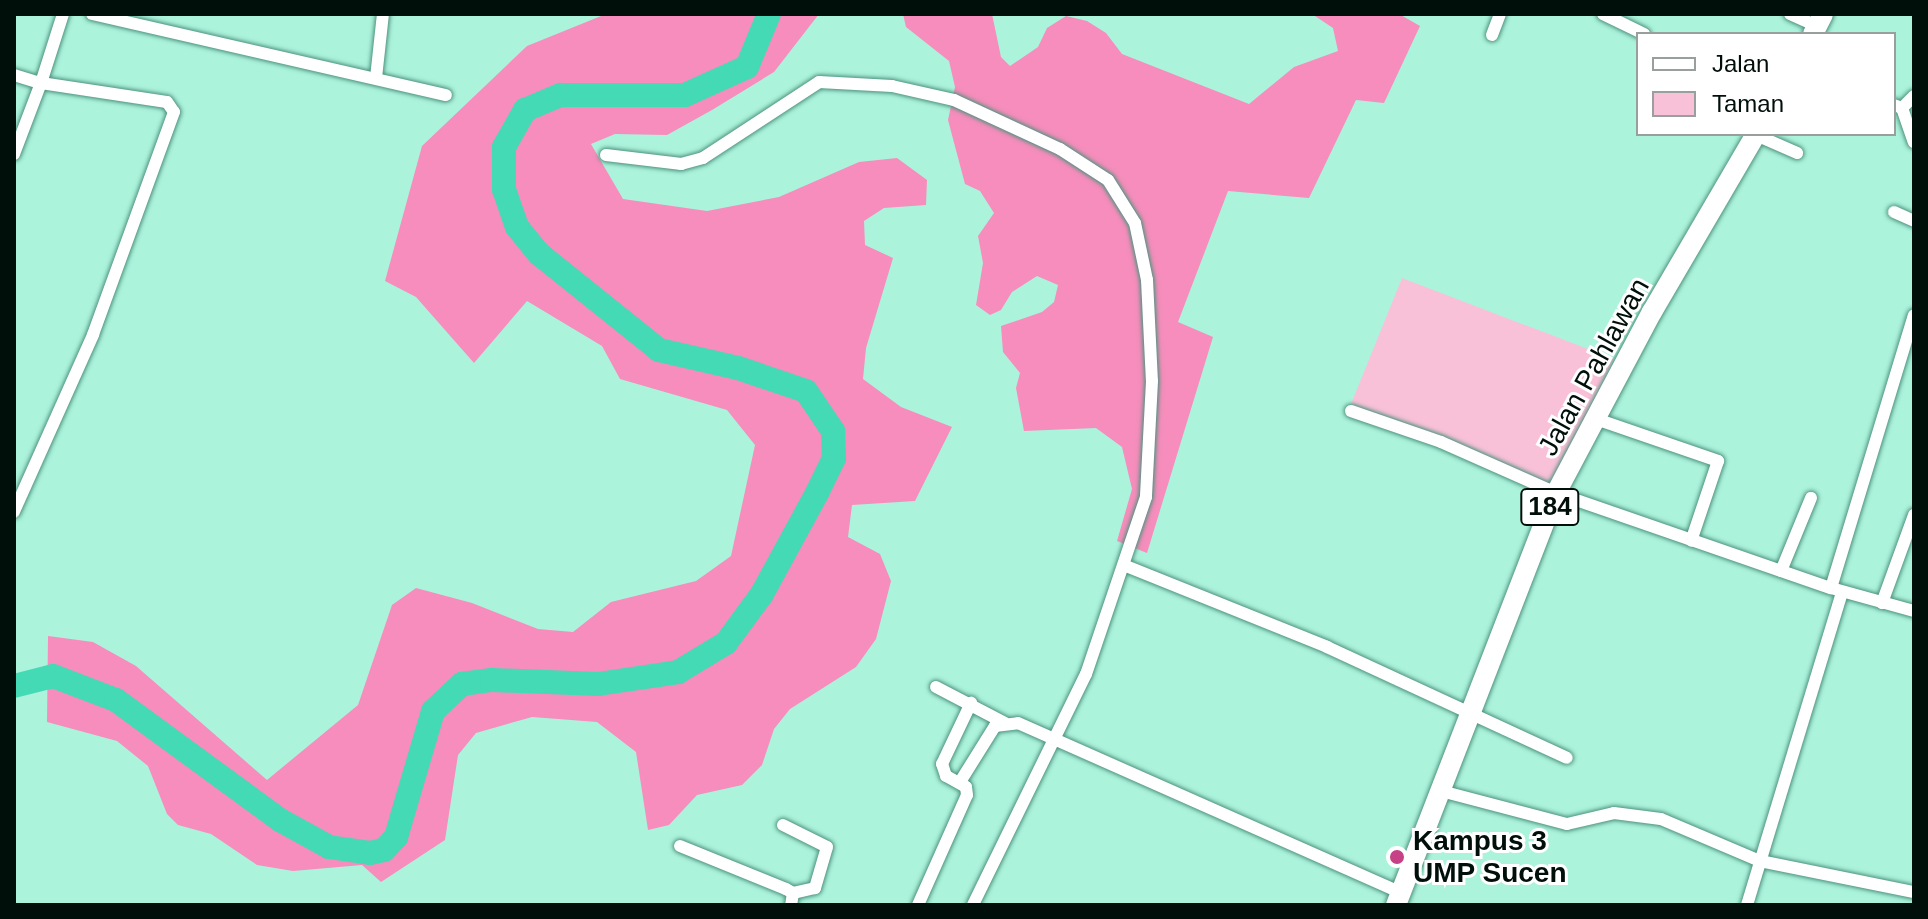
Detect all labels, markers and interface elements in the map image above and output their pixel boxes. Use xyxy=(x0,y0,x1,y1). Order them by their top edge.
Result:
legend xyxy=(1636,32,1896,136)
text: Jalan xyxy=(1712,50,1769,77)
text: Taman xyxy=(1712,90,1784,117)
street label: Jalan Pahlawan xyxy=(1531,272,1657,462)
road number: 184 xyxy=(1520,485,1580,529)
place label: Kampus 3 UMP Sucen xyxy=(1413,824,1567,890)
marker: Kampus 3 UMP Sucen xyxy=(1388,848,1406,866)

